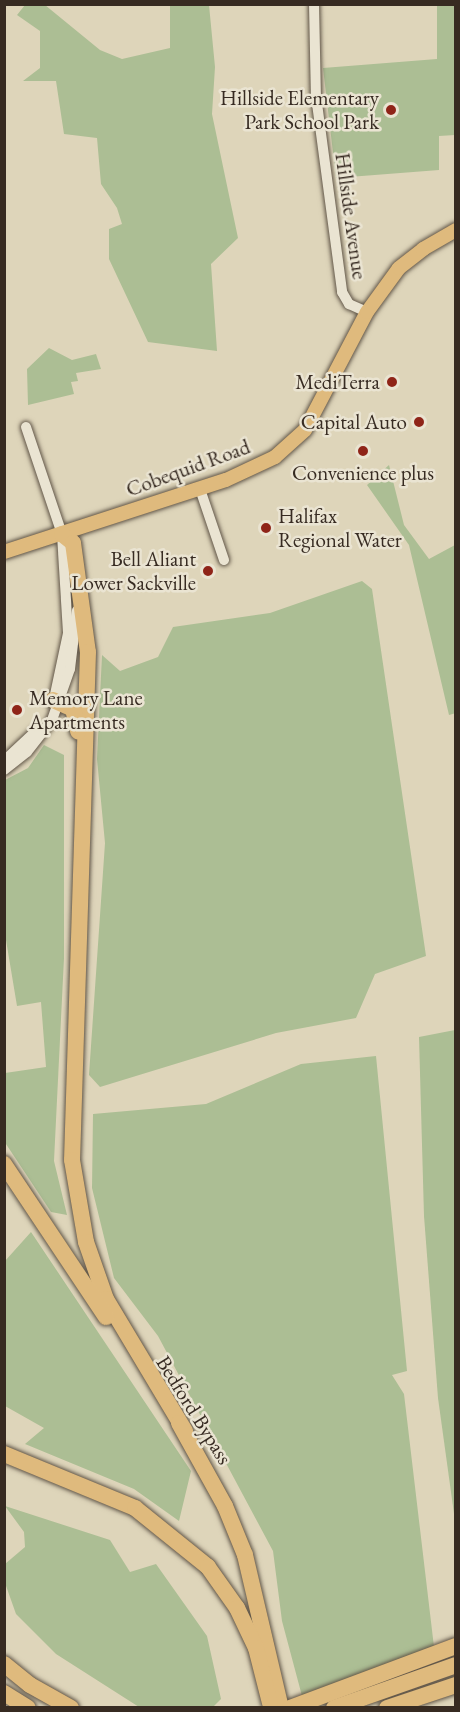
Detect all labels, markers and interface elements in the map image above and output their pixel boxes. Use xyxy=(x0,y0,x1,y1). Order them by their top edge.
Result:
place label: Hillside Elementary Park School Park xyxy=(220,85,379,135)
marker: Hillside Elementary Park School Park xyxy=(384,103,398,117)
street label: Hillside Avenue xyxy=(330,151,372,281)
place label: MediTerra xyxy=(295,369,380,395)
marker: MediTerra xyxy=(385,375,399,389)
place label: Capital Auto xyxy=(301,409,407,435)
marker: Capital Auto xyxy=(412,415,426,429)
street label: Cobequid Road xyxy=(123,434,253,502)
marker: Convenience plus xyxy=(356,444,370,458)
place label: Convenience plus xyxy=(292,460,434,486)
place label: Halifax Regional Water xyxy=(278,503,402,553)
marker: Halifax Regional Water xyxy=(259,521,273,535)
place label: Bell Aliant Lower Sackville xyxy=(71,546,196,596)
marker: Bell Aliant Lower Sackville xyxy=(201,564,215,578)
place label: Memory Lane Apartments xyxy=(29,685,143,735)
marker: Memory Lane Apartments xyxy=(10,703,24,717)
street label: Bedford Bypass xyxy=(151,1351,237,1469)

